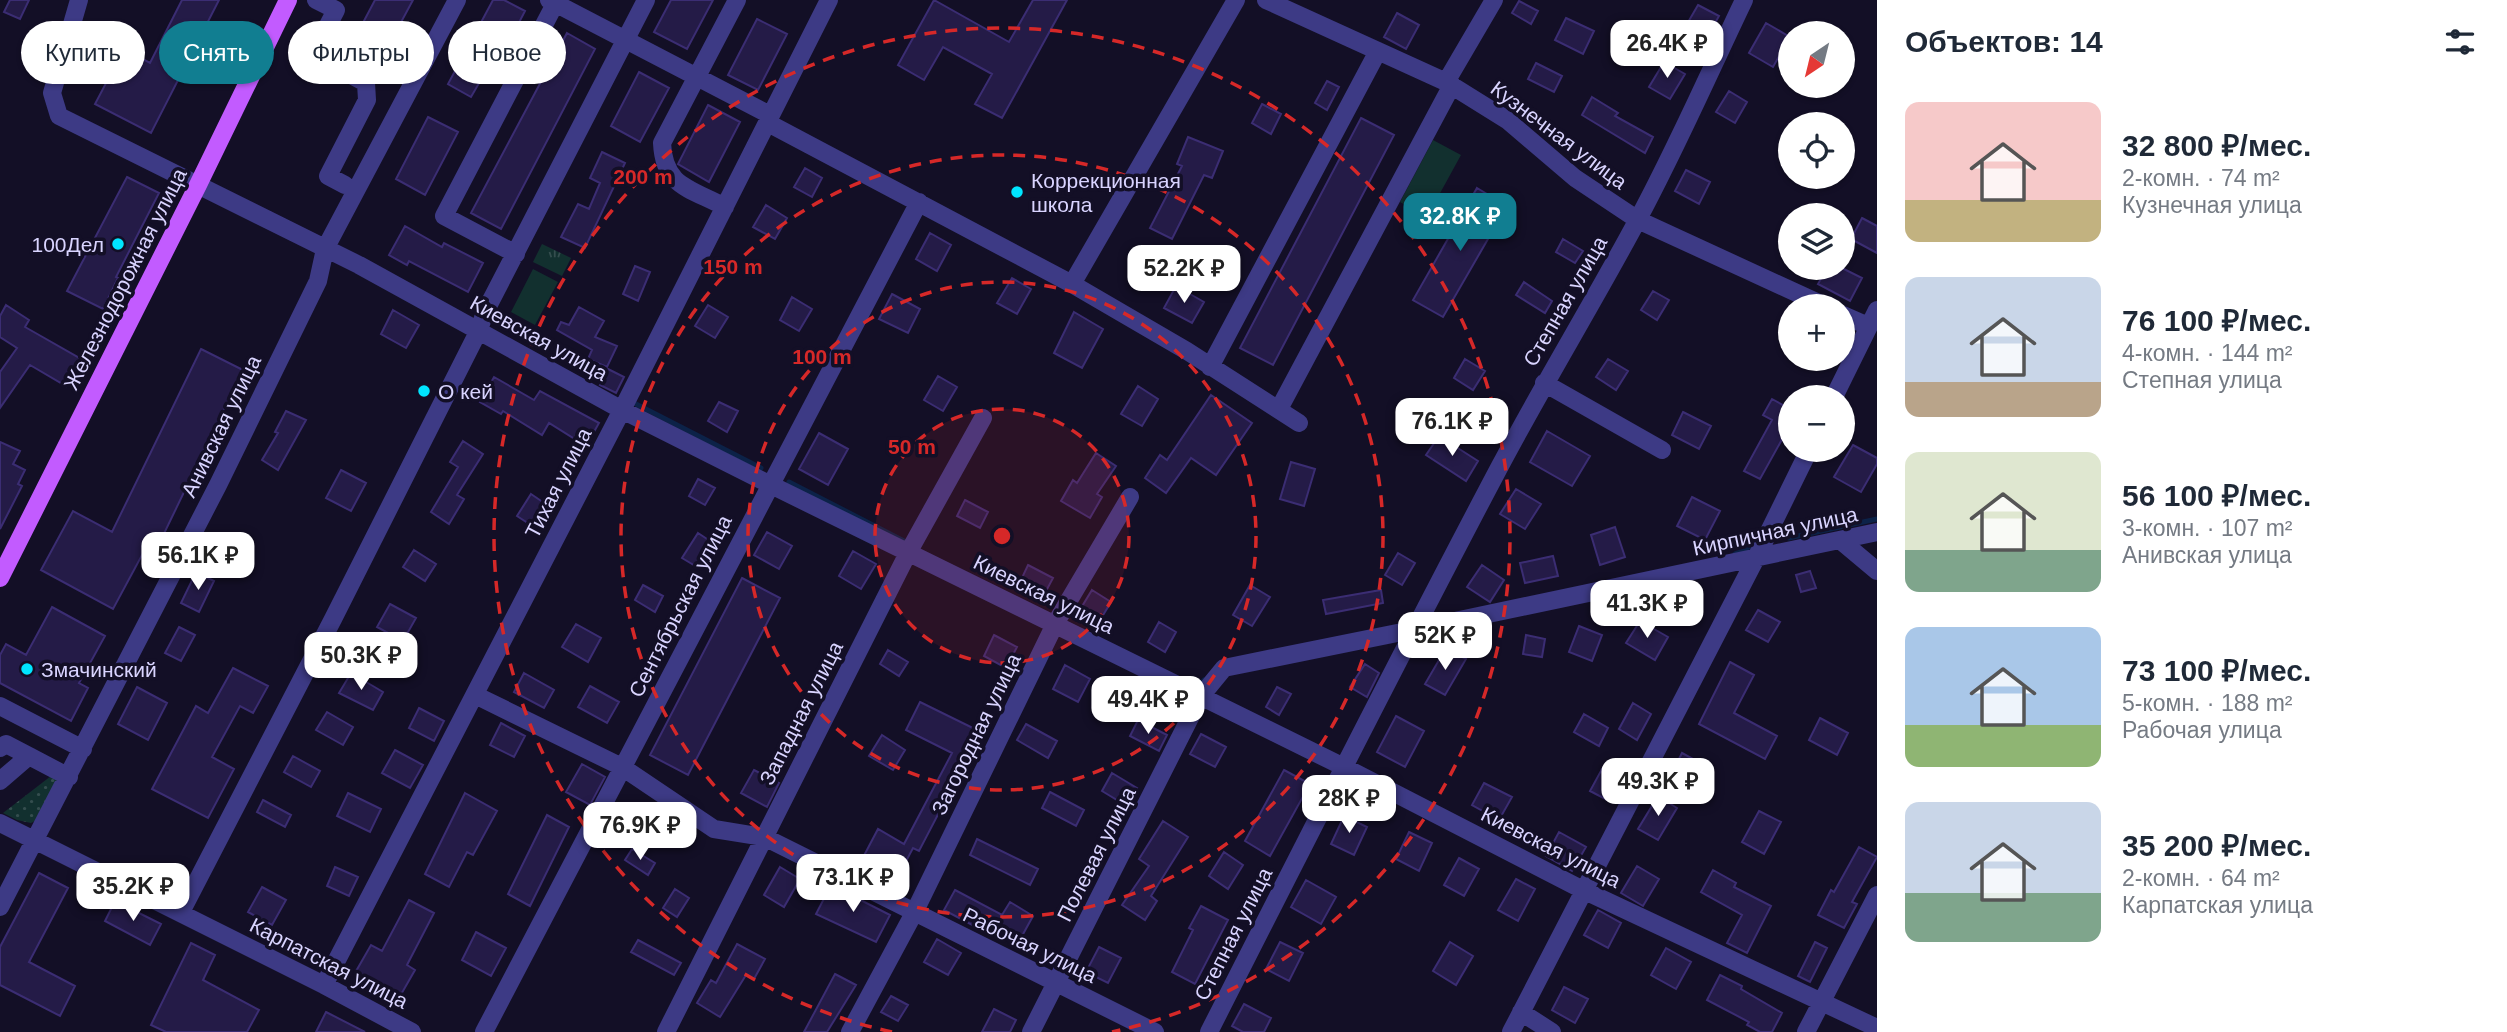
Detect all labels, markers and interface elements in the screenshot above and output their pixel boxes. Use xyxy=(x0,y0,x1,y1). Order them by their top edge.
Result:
pin: 26.4K ₽ xyxy=(1602,20,1732,80)
chip: Купить xyxy=(21,21,145,84)
chip: Снять xyxy=(159,21,274,84)
chip: Фильтры xyxy=(288,21,434,84)
chip: Новое xyxy=(448,21,566,84)
north arrow xyxy=(1778,21,1855,98)
map controls xyxy=(1778,21,1855,462)
icon: filters xyxy=(2441,23,2479,61)
text: Объектов: 14 xyxy=(1905,25,2103,58)
text: 26.4K ₽ xyxy=(1626,30,1708,56)
street label: Кузнечная улица xyxy=(1487,76,1632,194)
button: locate xyxy=(1778,112,1855,189)
text: 32 800 ₽/мес. xyxy=(2122,129,2311,162)
icon: home xyxy=(1961,130,2045,214)
street label: Железнодорожная улица xyxy=(59,164,191,394)
text: 200 m xyxy=(613,165,673,188)
text: 2-комн. · 74 m² xyxy=(2122,165,2280,191)
place label: Коррекционная школа xyxy=(1031,169,1181,216)
marker: Коррекционная школа xyxy=(1009,184,1025,200)
text: Кузнечная улица xyxy=(2122,192,2302,218)
pin: 32.8K ₽ xyxy=(1395,194,1525,253)
text: 32.8K ₽ xyxy=(1419,203,1501,229)
button: layers xyxy=(1778,203,1855,280)
street label: Степная улица xyxy=(1519,232,1612,370)
place label: 100Дел xyxy=(32,233,104,256)
marker: 100Дел xyxy=(110,236,126,252)
pin: 52.2K ₽ xyxy=(1119,246,1249,305)
text: 150 m xyxy=(703,255,763,278)
text: 52.2K ₽ xyxy=(1143,255,1225,281)
street label: Киевская улица xyxy=(466,291,612,385)
button: + xyxy=(1778,294,1855,371)
text: 76 100 ₽/мес. xyxy=(2122,304,2311,337)
icon: home xyxy=(1961,305,2045,389)
text: 4-комн. · 144 m² xyxy=(2122,340,2293,366)
text: 100 m xyxy=(792,345,852,368)
street label: Анивская улица xyxy=(177,351,265,501)
text: Степная улица xyxy=(2122,367,2282,393)
place label: О кей xyxy=(438,380,493,403)
marker: О кей xyxy=(416,383,432,399)
button: − xyxy=(1778,385,1855,462)
pin: 76.1K ₽ xyxy=(1387,398,1517,458)
text: 76.1K ₽ xyxy=(1411,408,1493,434)
street label: Тихая улица xyxy=(520,424,596,542)
text: 50 m xyxy=(888,435,936,458)
text: 56 100 ₽/мес. xyxy=(2122,479,2311,512)
icon: home xyxy=(1961,480,2045,564)
street label: Кирпичная улица xyxy=(1690,502,1860,560)
street label: Сентябрьская улица xyxy=(624,511,736,701)
text: 3-комн. · 107 m² xyxy=(2122,515,2293,541)
centre of rings xyxy=(990,524,1014,548)
pin: 56.1K ₽ xyxy=(133,532,263,592)
text: 56.1K ₽ xyxy=(157,542,239,568)
text: Анивская улица xyxy=(2122,542,2292,568)
street label: Киевская улица xyxy=(970,550,1118,638)
pin: 41.3K ₽ xyxy=(1582,580,1712,640)
text: 41.3K ₽ xyxy=(1606,590,1688,616)
pin: 52K ₽ xyxy=(1396,612,1494,672)
text: 52K ₽ xyxy=(1414,622,1476,648)
pin: 50.3K ₽ xyxy=(296,632,426,692)
street label: Западная улица xyxy=(755,637,847,789)
text: 50.3K ₽ xyxy=(320,642,402,668)
street label: Загородная улица xyxy=(927,649,1025,818)
text: 73 100 ₽/мес. xyxy=(2122,654,2311,687)
icon: home xyxy=(1961,655,2045,739)
place label: Змачинский xyxy=(41,658,157,681)
marker: Змачинский xyxy=(19,661,35,677)
pin: 49.4K ₽ xyxy=(1083,676,1213,736)
text: 49.4K ₽ xyxy=(1107,686,1189,712)
text: 5-комн. · 188 m² xyxy=(2122,690,2293,716)
text: Рабочая улица xyxy=(2122,717,2282,743)
pin: 49.3K ₽ xyxy=(1593,758,1723,818)
text: 49.3K ₽ xyxy=(1617,768,1699,794)
pin: 28K ₽ xyxy=(1300,776,1398,835)
street label: Полевая улица xyxy=(1052,783,1140,925)
text: 28K ₽ xyxy=(1318,785,1380,811)
pin: 76.9K ₽ xyxy=(575,802,705,862)
street label: Киевская улица xyxy=(1477,802,1625,892)
text: 76.9K ₽ xyxy=(599,812,681,838)
text: 35 200 ₽/мес. xyxy=(2122,829,2311,862)
icon: home xyxy=(1961,830,2045,914)
pin: 73.1K ₽ xyxy=(788,855,918,914)
pin: 35.2K ₽ xyxy=(68,864,198,923)
text: 73.1K ₽ xyxy=(812,864,894,890)
street label: Степная улица xyxy=(1190,864,1276,1004)
text: 2-комн. · 64 m² xyxy=(2122,865,2280,891)
text: 35.2K ₽ xyxy=(92,873,174,899)
text: Карпатская улица xyxy=(2122,892,2313,918)
street label: Рабочая улица xyxy=(959,903,1101,987)
street label: Карпатская улица xyxy=(246,913,412,1013)

